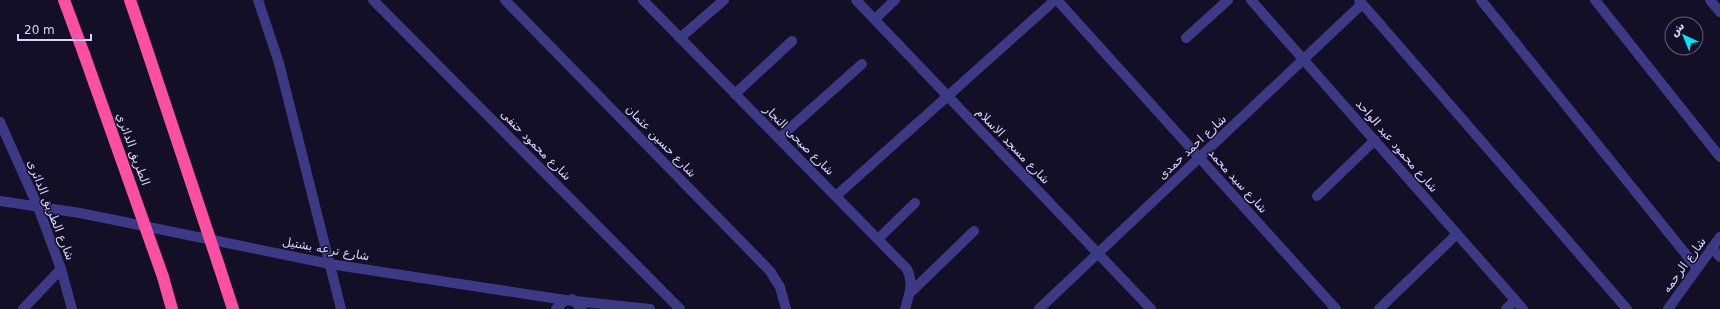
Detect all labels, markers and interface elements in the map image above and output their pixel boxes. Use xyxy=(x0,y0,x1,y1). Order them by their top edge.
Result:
scale bar xyxy=(18,16,91,42)
north arrow xyxy=(1664,16,1704,56)
text: ش xyxy=(1667,19,1687,39)
text: 20 m xyxy=(24,23,55,37)
street label: شارع محمود عبد الواحد xyxy=(1352,97,1441,196)
street label: شارع صبحى النجار xyxy=(760,101,837,179)
street label: شارع حسين عثمان xyxy=(622,102,699,181)
street label: شارع مسجد الاسلام xyxy=(972,105,1053,188)
street label: شارع محمود حنفى xyxy=(497,107,574,184)
street label: الطريق الدائري xyxy=(112,111,153,188)
street label: شارع احمد حمدى xyxy=(1155,112,1230,183)
street label: شارع سيد محمد xyxy=(1205,146,1271,217)
street label: شارع الطريق الدائرى xyxy=(24,158,78,263)
street label: شارع ترعه بشتيل xyxy=(281,234,371,265)
street label: شارع الرحمه xyxy=(1659,235,1710,296)

